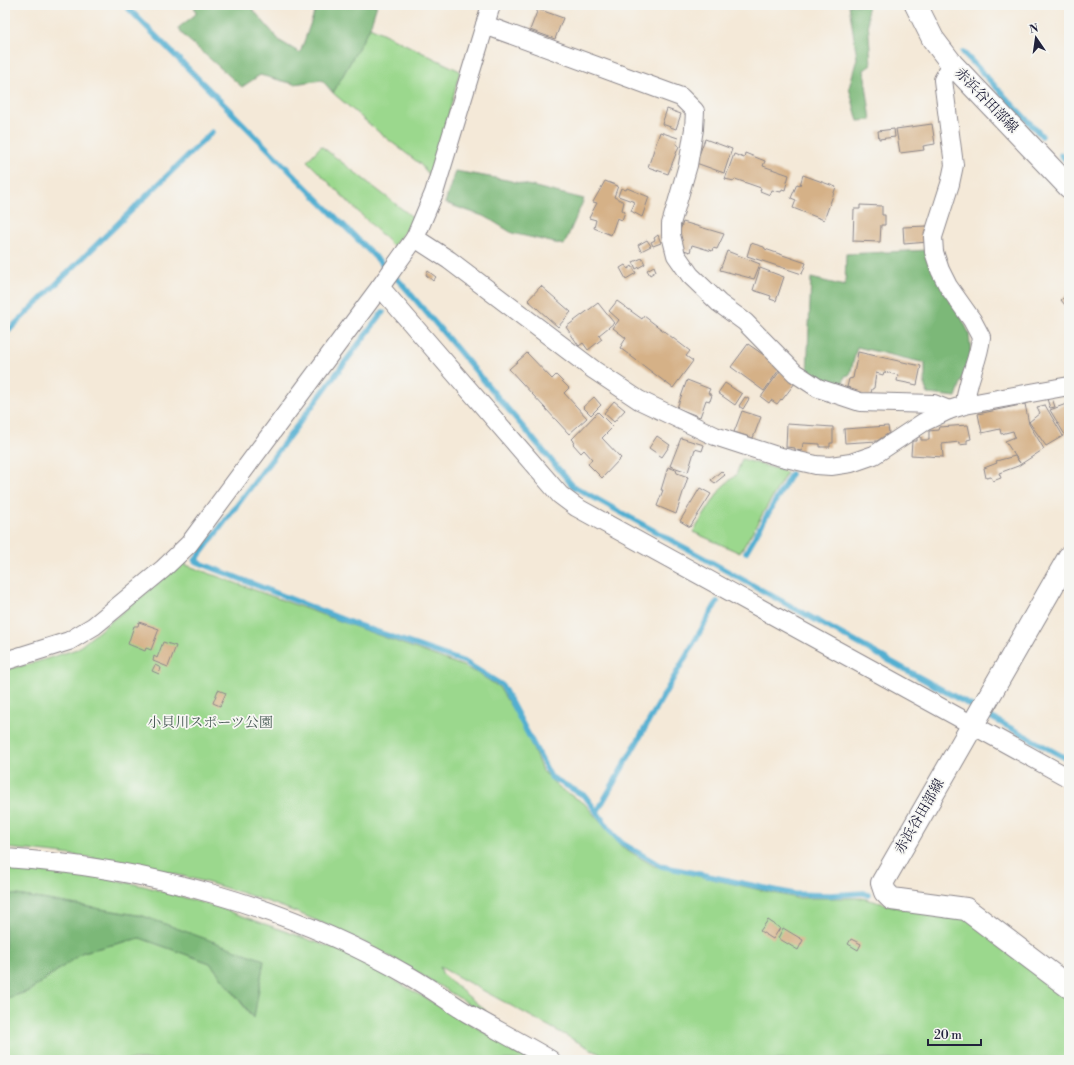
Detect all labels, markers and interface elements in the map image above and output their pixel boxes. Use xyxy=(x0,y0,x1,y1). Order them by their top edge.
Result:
north arrow xyxy=(1016,18,1056,58)
text: N xyxy=(1028,21,1040,37)
street label: 赤浜谷田部線 xyxy=(951,64,1022,137)
park label: 小貝川スポーツ公園 xyxy=(147,714,273,732)
street label: 赤浜谷田部線 xyxy=(891,776,949,857)
scale bar xyxy=(928,1021,981,1047)
text: 20 m xyxy=(934,1028,962,1043)

